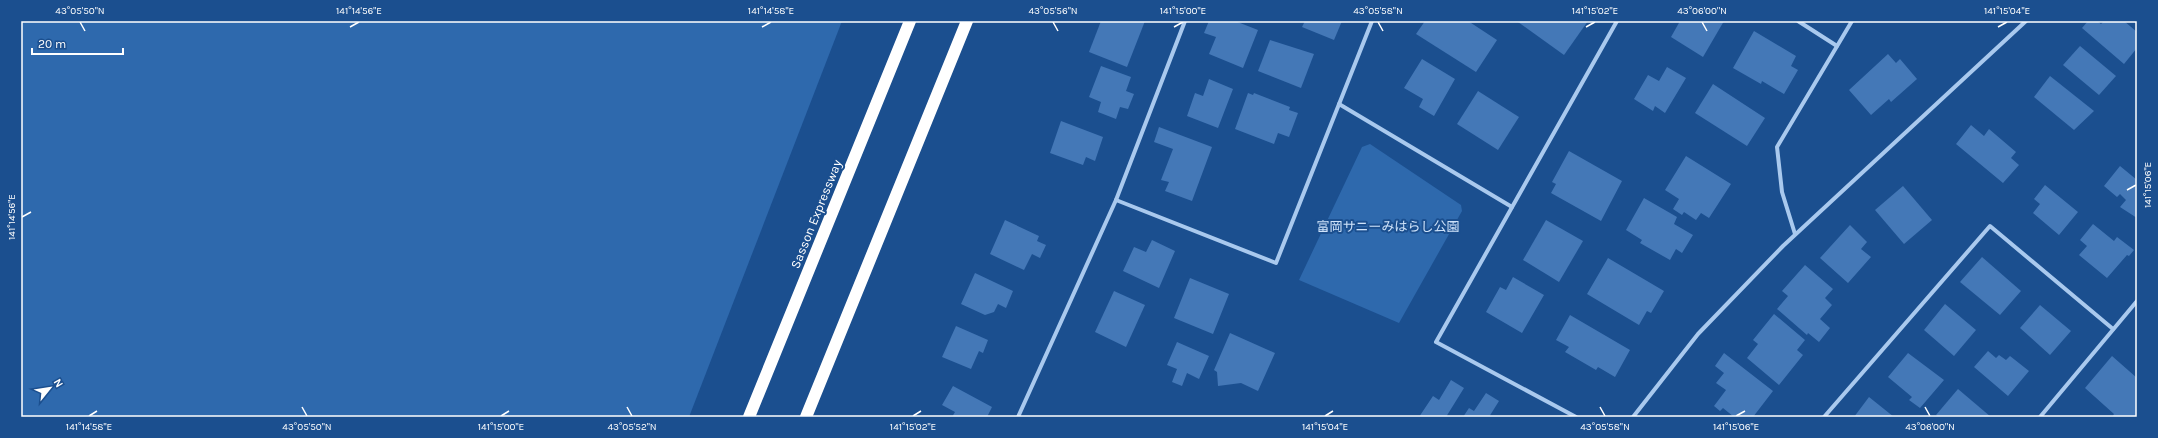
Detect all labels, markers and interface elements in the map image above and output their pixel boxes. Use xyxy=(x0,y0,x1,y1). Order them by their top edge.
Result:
text: 43°05'50"N xyxy=(55,5,105,17)
text: 141°14'56"E xyxy=(336,5,382,17)
text: 141°14'58"E xyxy=(748,5,794,17)
text: 43°05'56"N xyxy=(1028,5,1078,17)
text: 141°15'00"E xyxy=(1160,5,1206,17)
text: 43°05'58"N xyxy=(1353,5,1403,17)
text: 141°15'02"E xyxy=(1572,5,1618,17)
text: 43°06'00"N xyxy=(1677,5,1727,17)
text: 141°15'04"E xyxy=(1984,5,2030,17)
scale bar xyxy=(32,30,123,56)
text: 20 m xyxy=(38,37,66,51)
street label: Sasson Expressway xyxy=(787,157,845,271)
text: 141°15'06"E xyxy=(2142,162,2154,208)
text: 141°14'56"E xyxy=(6,194,18,240)
park label: 富岡サニーみはらし公園 xyxy=(1316,219,1460,234)
north arrow xyxy=(30,368,70,408)
text: N xyxy=(51,377,66,390)
text: 141°14'58"E xyxy=(66,421,112,433)
text: 43°05'50"N xyxy=(282,421,332,433)
text: 141°15'00"E xyxy=(478,421,524,433)
text: 43°05'52"N xyxy=(607,421,657,433)
text: 141°15'02"E xyxy=(890,421,936,433)
text: 141°15'04"E xyxy=(1302,421,1348,433)
text: 43°05'58"N xyxy=(1580,421,1630,433)
text: 141°15'06"E xyxy=(1713,421,1759,433)
text: 43°06'00"N xyxy=(1905,421,1955,433)

